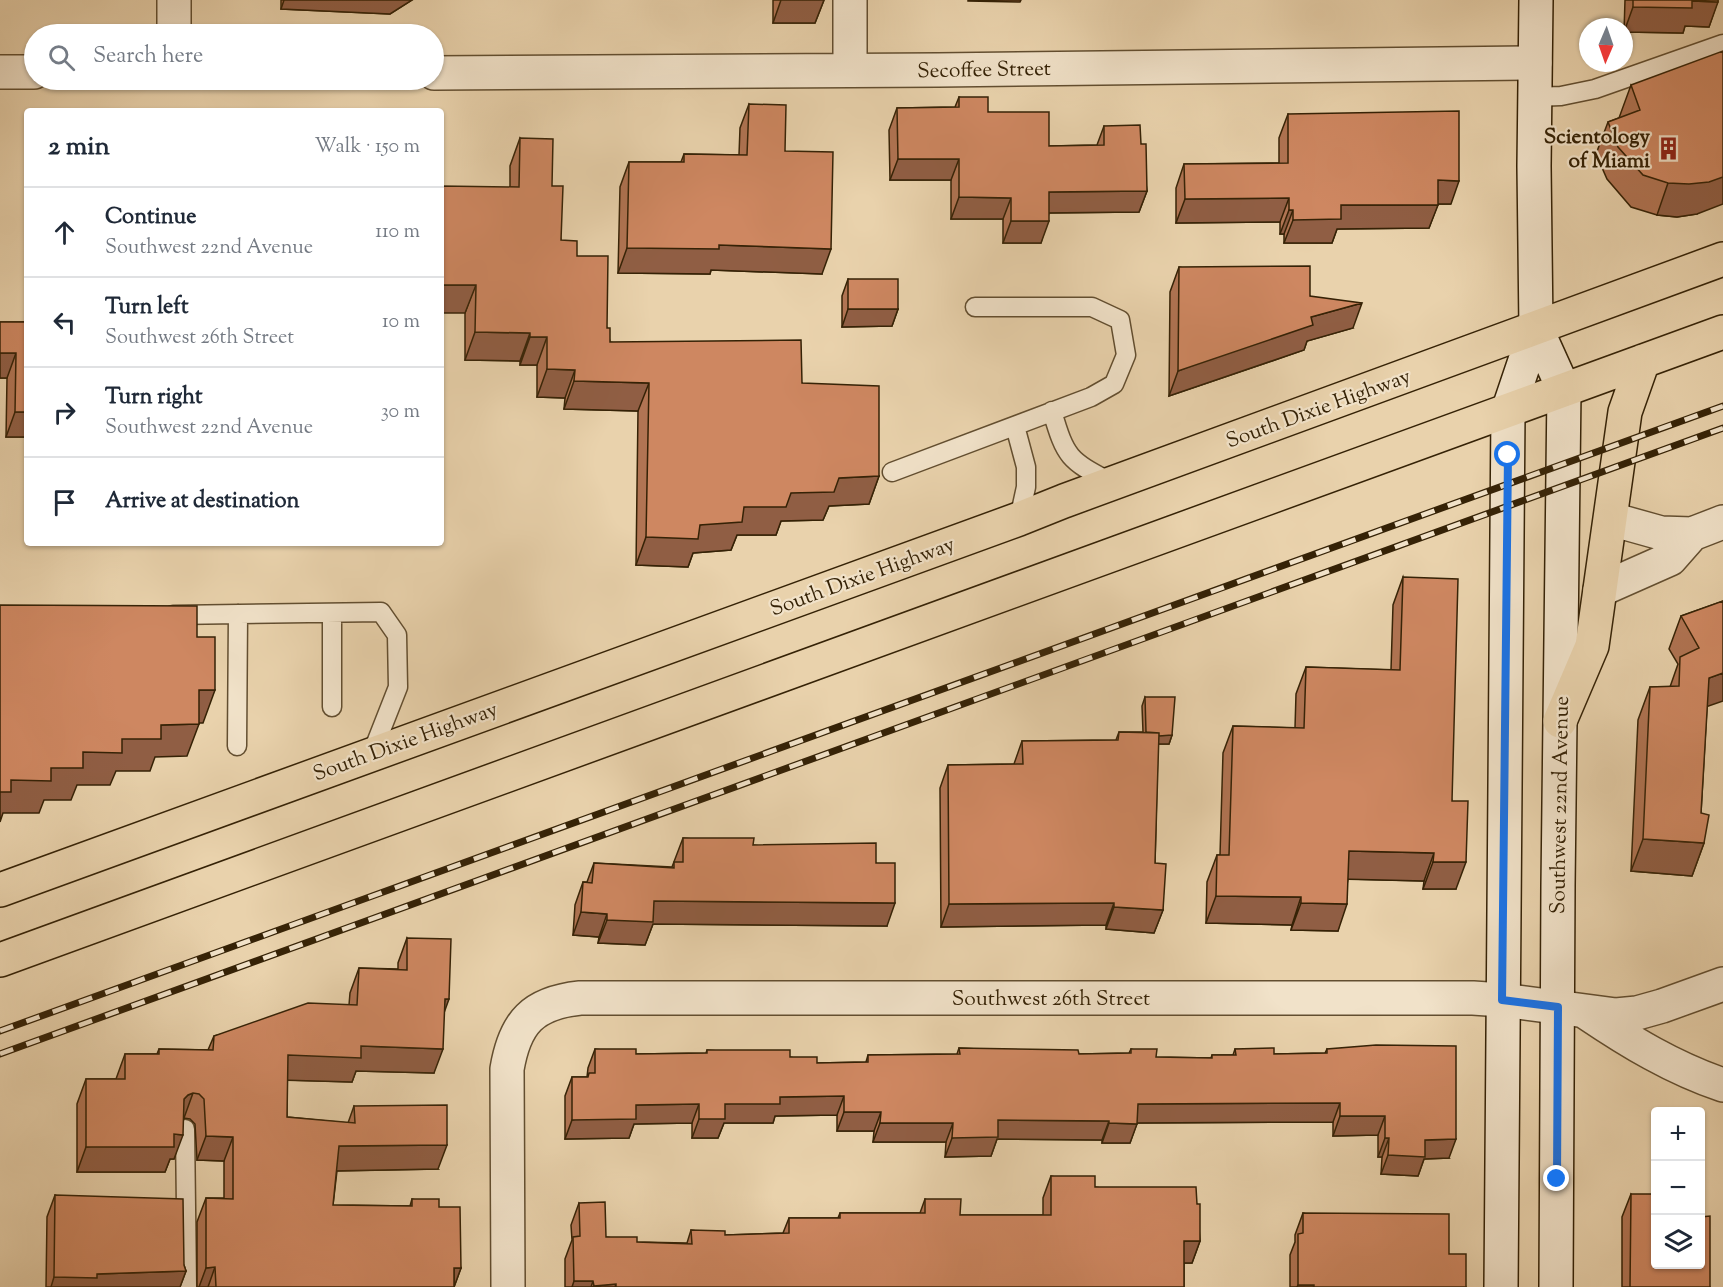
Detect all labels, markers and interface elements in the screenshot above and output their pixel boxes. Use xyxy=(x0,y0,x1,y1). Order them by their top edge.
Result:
north arrow xyxy=(1579,18,1633,72)
search box xyxy=(24,24,444,90)
icon: search xyxy=(45,41,78,74)
text: Search here xyxy=(93,41,203,73)
street label: Secoffee Street xyxy=(917,55,1051,87)
place label: Scientology of Miami xyxy=(1544,123,1651,177)
text: 2 min xyxy=(48,129,110,166)
text: Walk · 150 m xyxy=(314,133,420,162)
building icon: Scientology of Miami xyxy=(1655,135,1681,161)
text: Continue xyxy=(105,202,196,234)
icon: ahead xyxy=(48,216,81,249)
text: 110 m xyxy=(375,218,420,247)
text: Southwest 22nd Avenue xyxy=(105,234,313,263)
text: Turn left xyxy=(105,292,188,324)
icon: left xyxy=(48,306,81,339)
text: 10 m xyxy=(382,308,420,337)
text: Southwest 26th Street xyxy=(105,324,294,353)
street label: South Dixie Highway xyxy=(1222,362,1416,457)
text: Turn right xyxy=(105,382,202,414)
icon: right xyxy=(48,396,81,429)
text: 30 m xyxy=(381,398,420,427)
text: Southwest 22nd Avenue xyxy=(105,414,313,443)
route start xyxy=(1494,441,1520,467)
icon: arrive xyxy=(48,486,81,519)
text: Arrive at destination xyxy=(105,486,300,518)
street label: South Dixie Highway xyxy=(766,530,960,625)
street label: South Dixie Highway xyxy=(309,695,503,790)
street label: Southwest 22nd Avenue xyxy=(1544,696,1578,915)
street label: Southwest 26th Street xyxy=(952,985,1150,1015)
map controls xyxy=(1651,1107,1705,1269)
button: + xyxy=(1651,1107,1705,1161)
button: − xyxy=(1651,1161,1705,1215)
route end xyxy=(1543,1165,1569,1191)
button: layers xyxy=(1651,1215,1705,1269)

